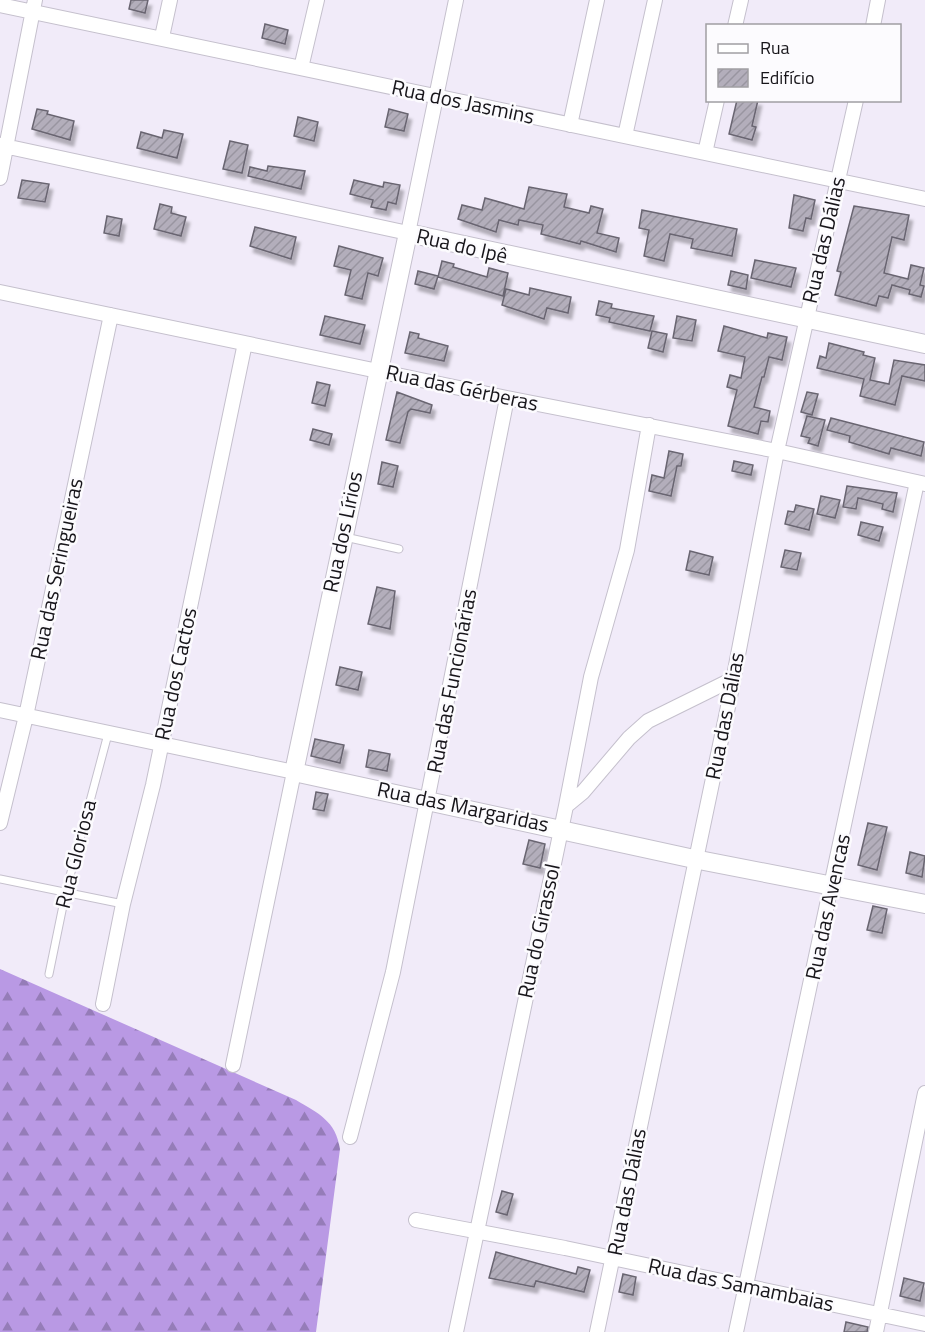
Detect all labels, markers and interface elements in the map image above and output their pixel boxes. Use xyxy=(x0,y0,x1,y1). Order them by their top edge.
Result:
legend xyxy=(706,24,901,102)
text: Rua xyxy=(760,34,790,61)
text: Edifício xyxy=(760,64,814,91)
street label: Rua dos Jasmins xyxy=(389,70,538,132)
street label: Rua das Dálias xyxy=(793,173,853,306)
street label: Rua do Ipê xyxy=(413,219,511,271)
street label: Rua das Gérberas xyxy=(383,355,541,419)
street label: Rua dos Lírios xyxy=(314,468,370,595)
street label: Rua das Seringueiras xyxy=(21,475,91,663)
street label: Rua das Funcionárias xyxy=(417,586,485,776)
street label: Rua dos Cactos xyxy=(145,604,205,743)
street label: Rua das Dálias xyxy=(696,649,752,782)
street label: Rua das Margaridas xyxy=(374,772,552,840)
street label: Rua Gloriosa xyxy=(46,795,104,912)
street label: Rua das Avencas xyxy=(796,831,858,983)
street label: Rua do Girassol xyxy=(508,861,568,1001)
street label: Rua das Dálias xyxy=(598,1125,654,1258)
street label: Rua das Samambaias xyxy=(645,1249,837,1319)

